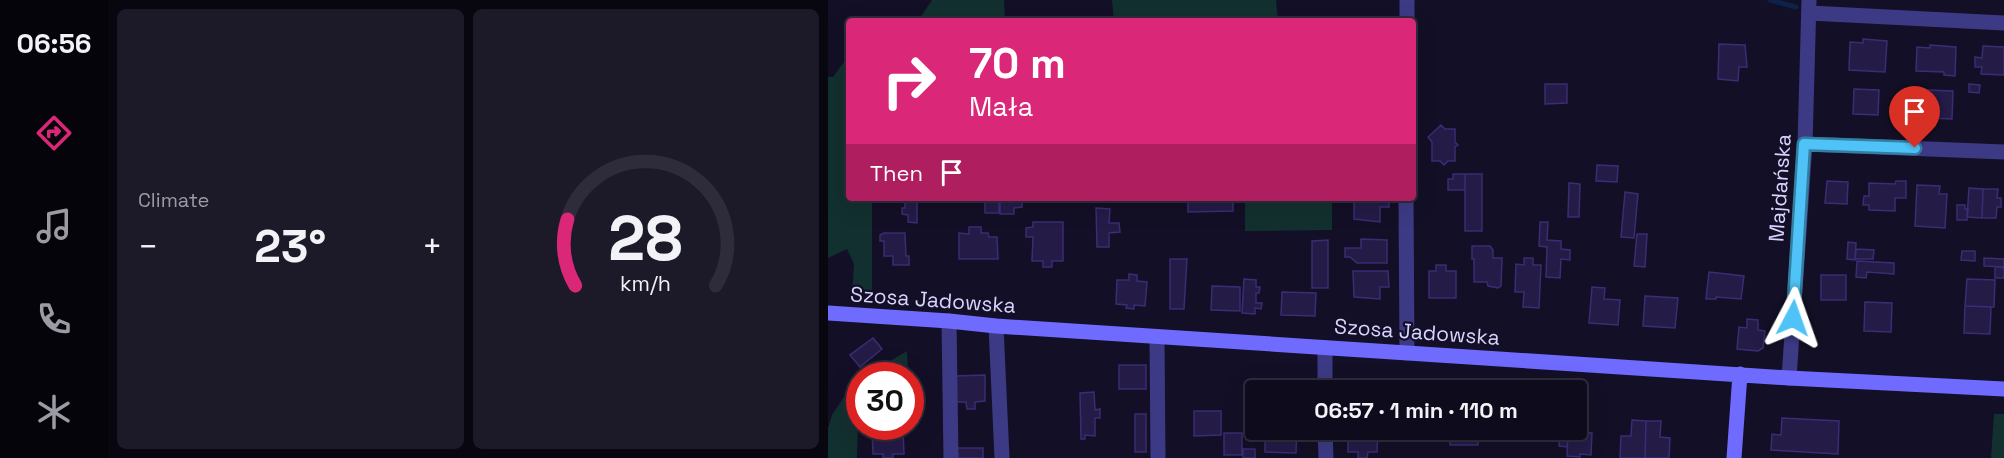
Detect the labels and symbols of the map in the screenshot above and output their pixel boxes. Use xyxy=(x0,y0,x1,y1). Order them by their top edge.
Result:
pin xyxy=(1889,86,1940,148)
street label: Majdańska xyxy=(1762,133,1797,243)
street label: Szosa Jadowska xyxy=(849,280,1017,319)
position arrow xyxy=(1761,286,1825,350)
street label: Szosa Jadowska xyxy=(1333,312,1501,351)
speed limit sign: 30 xyxy=(846,362,924,440)

